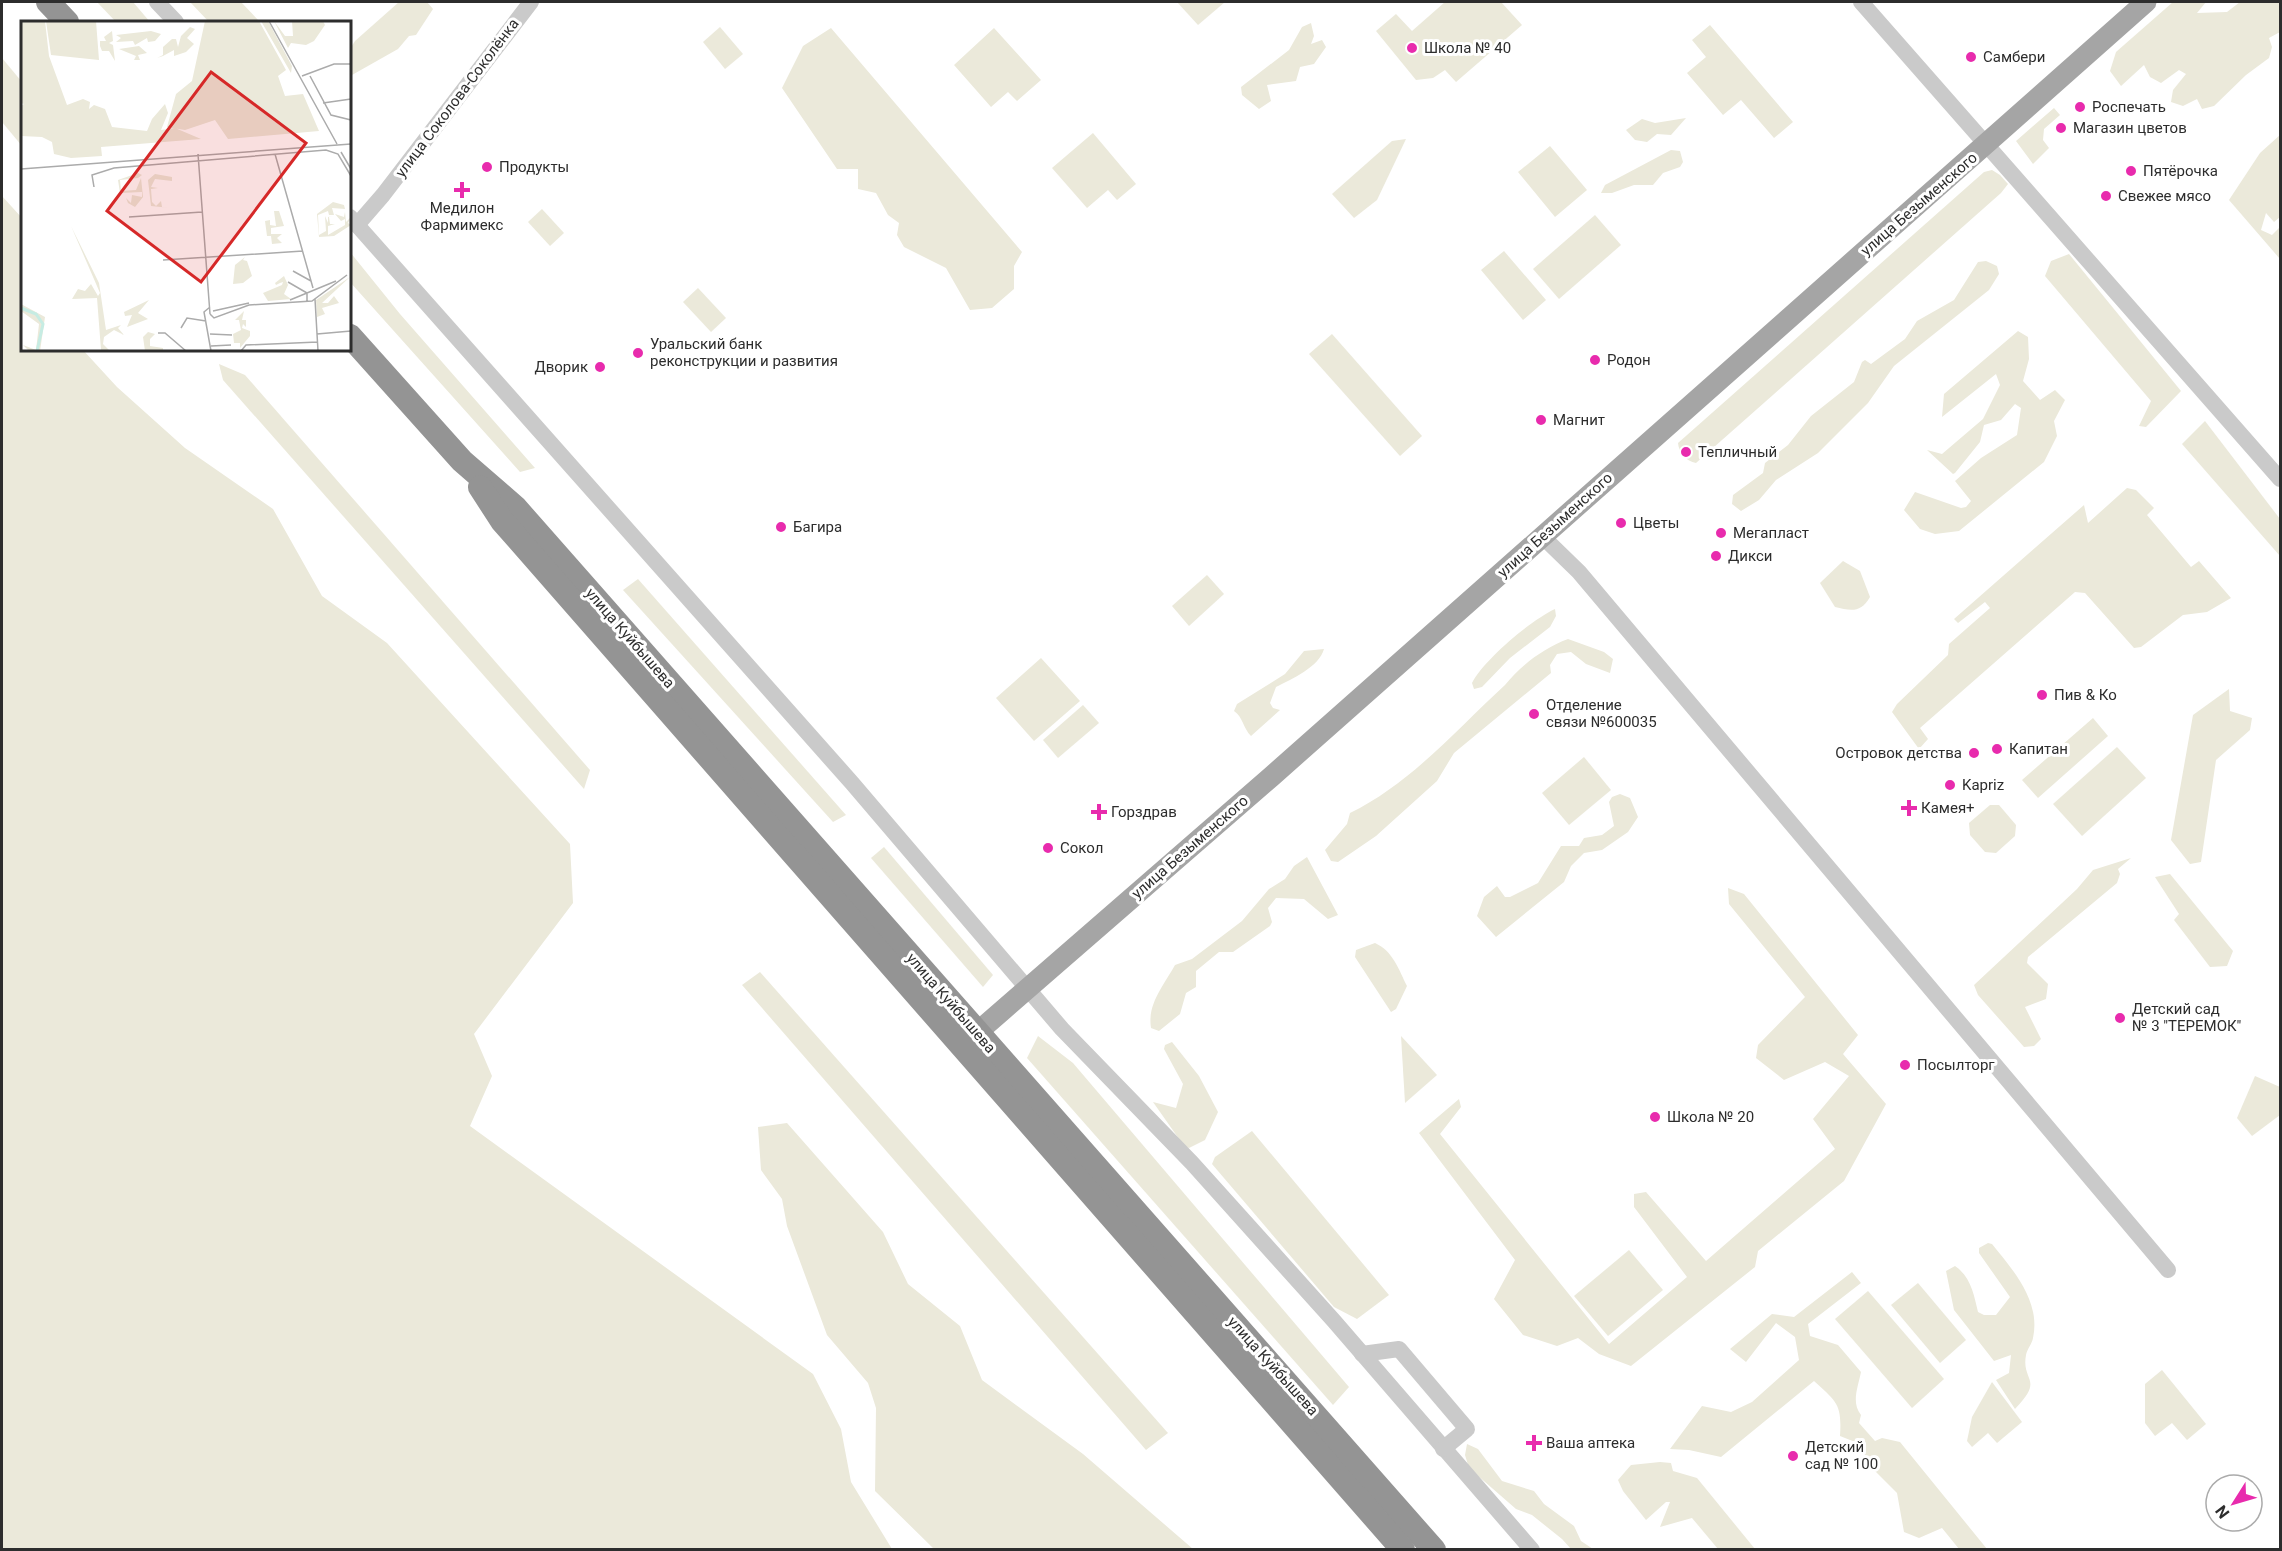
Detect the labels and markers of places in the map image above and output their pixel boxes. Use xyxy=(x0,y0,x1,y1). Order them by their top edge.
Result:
place label: Школа № 40 xyxy=(1424,39,1511,57)
marker: Школа № 40 xyxy=(1405,41,1419,55)
place label: Самбери xyxy=(1983,48,2045,66)
marker: Самбери xyxy=(1964,50,1978,64)
place label: Роспечать xyxy=(2092,98,2166,116)
marker: Роспечать xyxy=(2073,100,2087,114)
place label: Магазин цветов xyxy=(2073,119,2187,137)
marker: Магазин цветов xyxy=(2054,121,2068,135)
place label: Продукты xyxy=(499,158,569,176)
marker: Продукты xyxy=(480,160,494,174)
place label: Пятёрочка xyxy=(2143,162,2218,180)
marker: Пятёрочка xyxy=(2124,164,2138,178)
marker: Медилон Фармимекс xyxy=(455,183,469,197)
place label: Свежее мясо xyxy=(2118,187,2211,205)
marker: Свежее мясо xyxy=(2099,189,2113,203)
place label: Медилон Фармимекс xyxy=(421,199,504,234)
place label: Уральский банк реконструкции и развития xyxy=(650,335,838,370)
marker: Уральский банк реконструкции и развития xyxy=(631,346,645,360)
place label: Родон xyxy=(1607,351,1651,369)
marker: Родон xyxy=(1588,353,1602,367)
place label: Дворик xyxy=(534,358,588,376)
marker: Дворик xyxy=(593,360,607,374)
place label: Магнит xyxy=(1553,411,1605,429)
marker: Магнит xyxy=(1534,413,1548,427)
place label: Тепличный xyxy=(1698,443,1777,461)
marker: Тепличный xyxy=(1679,445,1693,459)
place label: Цветы xyxy=(1633,514,1679,532)
marker: Цветы xyxy=(1614,516,1628,530)
place label: Багира xyxy=(793,518,842,536)
marker: Багира xyxy=(774,520,788,534)
place label: Мегапласт xyxy=(1733,524,1809,542)
marker: Мегапласт xyxy=(1714,526,1728,540)
place label: Дикси xyxy=(1728,547,1772,565)
marker: Дикси xyxy=(1709,549,1723,563)
place label: Пив & Ко xyxy=(2054,686,2117,704)
marker: Пив & Ко xyxy=(2035,688,2049,702)
place label: Отделение связи №600035 xyxy=(1546,696,1657,731)
marker: Отделение связи №600035 xyxy=(1527,707,1541,721)
place label: Капитан xyxy=(2009,740,2068,758)
marker: Капитан xyxy=(1990,742,2004,756)
place label: Островок детства xyxy=(1835,744,1962,762)
marker: Островок детства xyxy=(1967,746,1981,760)
place label: Kapriz xyxy=(1962,776,2004,794)
marker: Kapriz xyxy=(1943,778,1957,792)
place label: Камея+ xyxy=(1921,799,1975,817)
marker: Камея+ xyxy=(1902,801,1916,815)
place label: Горздрав xyxy=(1111,803,1177,821)
marker: Горздрав xyxy=(1092,805,1106,819)
place label: Сокол xyxy=(1060,839,1103,857)
marker: Сокол xyxy=(1041,841,1055,855)
place label: Детский сад № 3 "ТЕРЕМОК" xyxy=(2132,1000,2242,1035)
marker: Детский сад № 3 "ТЕРЕМОК" xyxy=(2113,1011,2127,1025)
place label: Посылторг xyxy=(1917,1056,1995,1074)
marker: Посылторг xyxy=(1898,1058,1912,1072)
place label: Школа № 20 xyxy=(1667,1108,1754,1126)
marker: Школа № 20 xyxy=(1648,1110,1662,1124)
place label: Ваша аптека xyxy=(1546,1434,1635,1452)
marker: Ваша аптека xyxy=(1527,1436,1541,1450)
place label: Детский сад № 100 xyxy=(1805,1438,1878,1473)
marker: Детский сад № 100 xyxy=(1786,1449,1800,1463)

